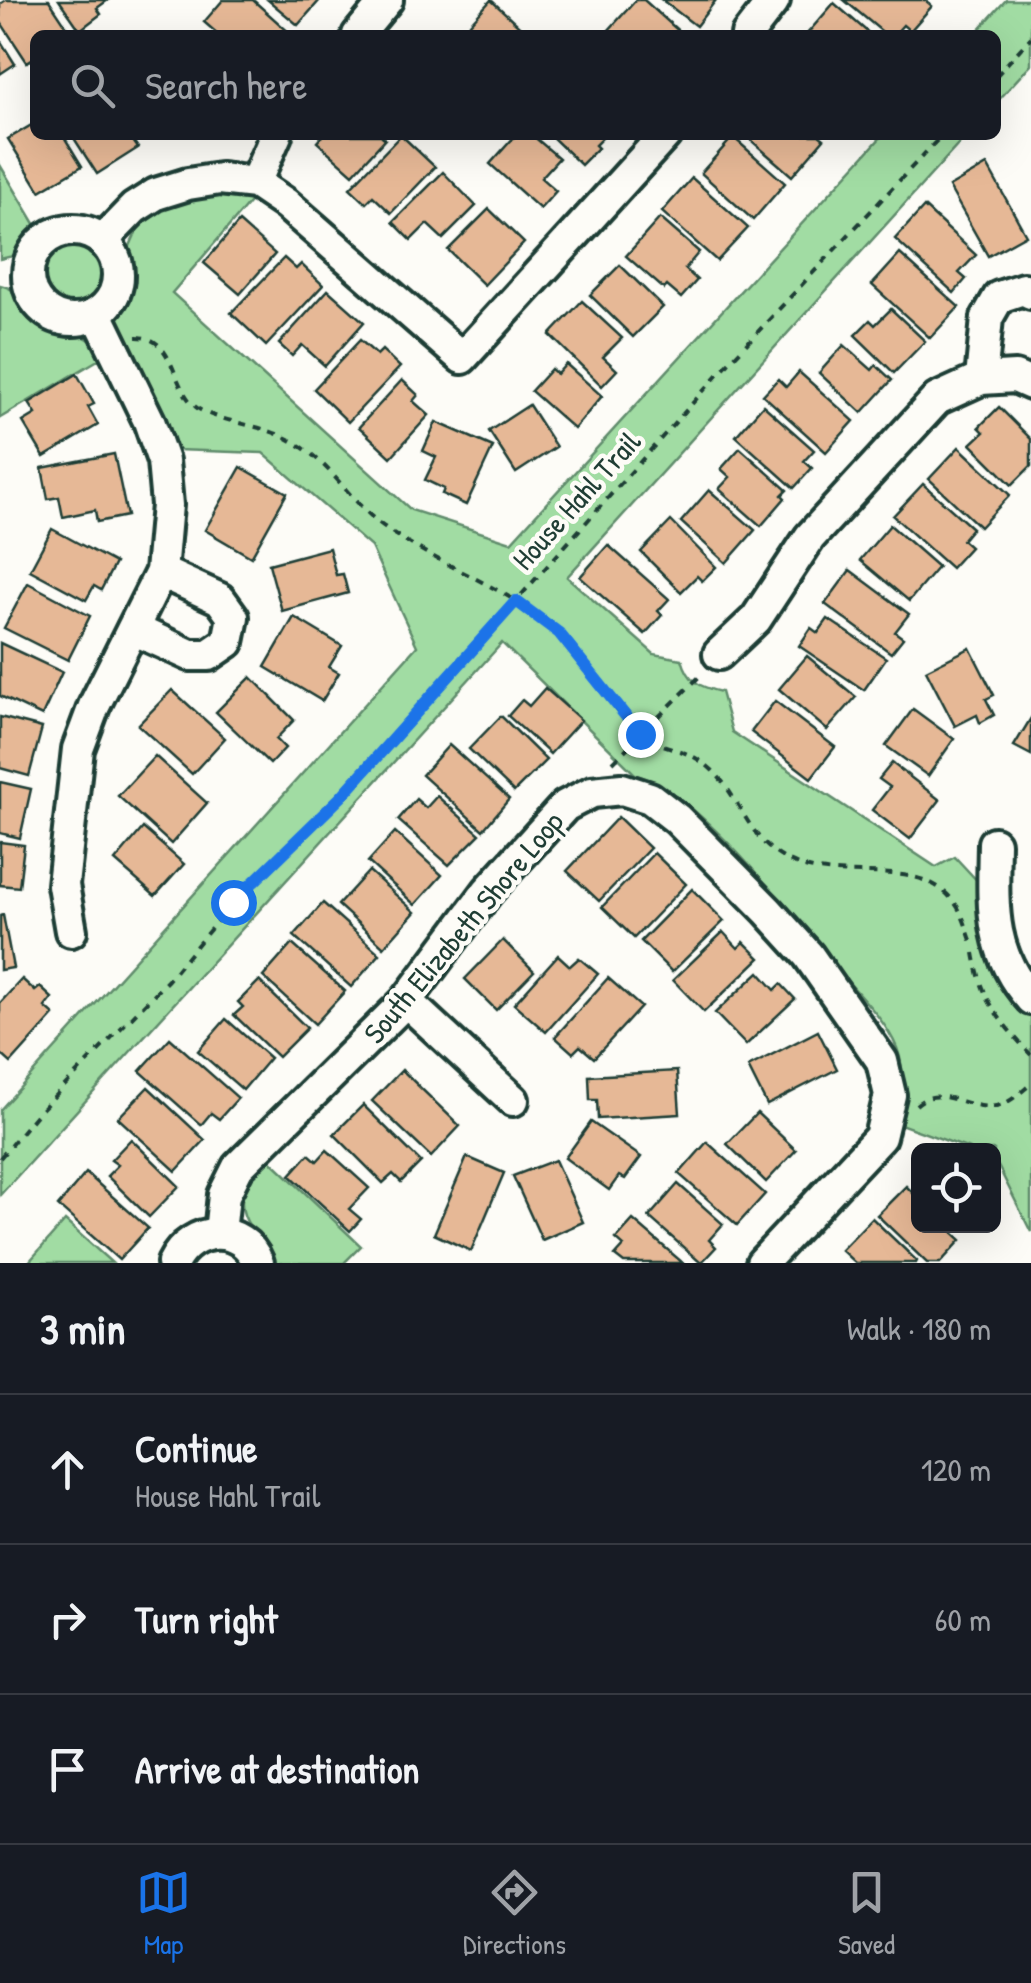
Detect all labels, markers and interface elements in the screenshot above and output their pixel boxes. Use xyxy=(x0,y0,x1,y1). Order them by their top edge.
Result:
search box xyxy=(30,30,1001,140)
icon: search xyxy=(65,58,120,113)
text: Search here xyxy=(145,59,307,111)
street label: House Hahl Trail xyxy=(503,422,649,578)
route end xyxy=(618,712,664,758)
street label: South Elizabeth Shore Loop xyxy=(354,802,572,1051)
route start xyxy=(211,880,257,926)
map controls xyxy=(911,1143,1001,1233)
button: locate xyxy=(911,1143,1001,1233)
text: 3 min xyxy=(40,1300,125,1357)
text: Walk · 180 m xyxy=(847,1307,991,1350)
text: Continue xyxy=(135,1422,257,1474)
icon: ahead xyxy=(40,1442,95,1497)
text: 120 m xyxy=(921,1448,991,1491)
text: House Hahl Trail xyxy=(135,1474,320,1517)
icon: right xyxy=(40,1592,95,1647)
text: Turn right xyxy=(135,1593,278,1645)
text: 60 m xyxy=(935,1598,991,1641)
icon: arrive xyxy=(40,1742,95,1797)
text: Arrive at destination xyxy=(135,1743,419,1795)
tab: Map xyxy=(136,1865,191,1963)
tab: Directions xyxy=(463,1865,566,1963)
tab: Saved xyxy=(838,1865,895,1963)

